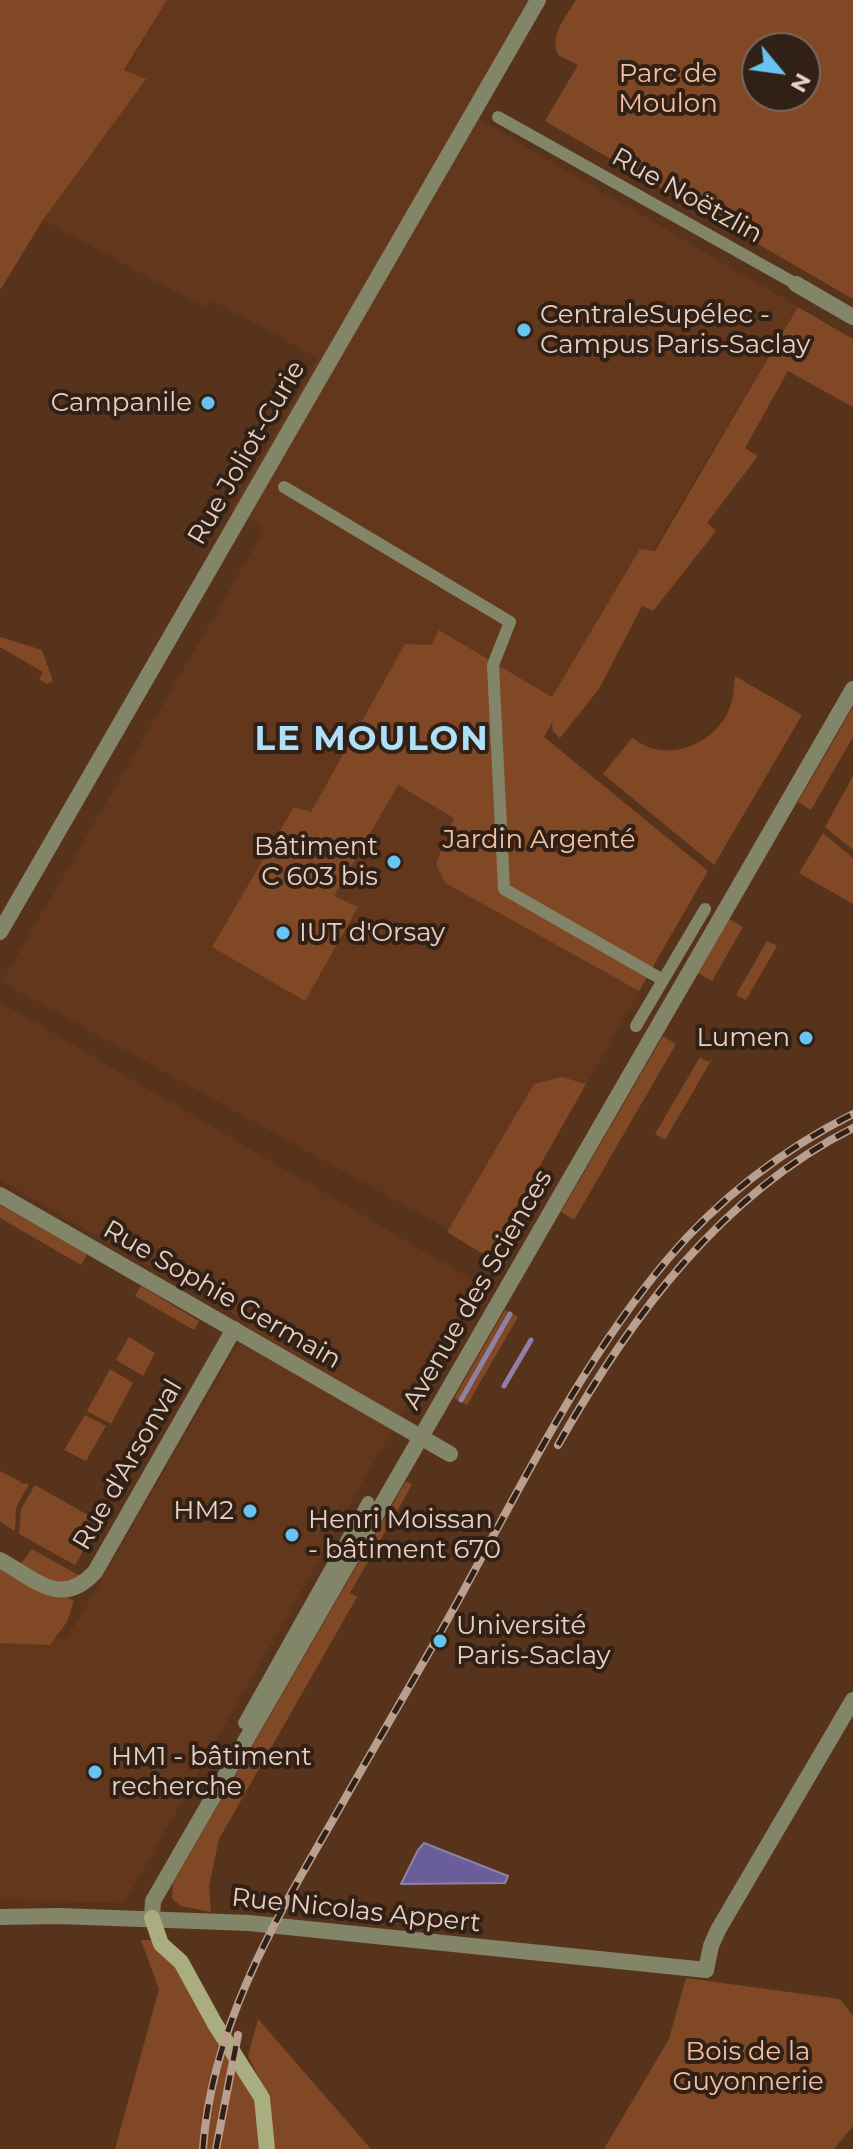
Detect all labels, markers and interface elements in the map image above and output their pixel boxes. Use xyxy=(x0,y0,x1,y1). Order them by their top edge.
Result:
north arrow xyxy=(741,32,821,112)
park label: Parc de Moulon xyxy=(618,58,718,120)
text: N xyxy=(785,69,817,97)
street label: Rue Noëtzlin xyxy=(606,142,768,250)
place label: CentraleSupélec - Campus Paris-Saclay xyxy=(540,299,810,360)
marker: CentraleSupélec - Campus Paris-Saclay xyxy=(515,321,533,339)
street label: Rue Joliot-Curie xyxy=(182,355,312,551)
place label: Campanile xyxy=(51,387,192,419)
marker: Campanile xyxy=(199,394,217,412)
district label: LE MOULON xyxy=(254,720,490,760)
park label: Jardin Argenté xyxy=(442,824,636,856)
place label: Bâtiment C 603 bis xyxy=(254,831,378,892)
marker: Bâtiment C 603 bis xyxy=(385,853,403,871)
place label: IUT d'Orsay xyxy=(299,917,445,949)
marker: IUT d'Orsay xyxy=(274,924,292,942)
place label: Lumen xyxy=(697,1022,790,1054)
marker: Lumen xyxy=(797,1029,815,1047)
street label: Avenue des Sciences xyxy=(397,1165,559,1415)
street label: Rue Sophie Germain xyxy=(98,1214,346,1376)
street label: Rue d'Arsonval xyxy=(67,1374,189,1556)
place label: HM2 xyxy=(173,1495,234,1527)
marker: HM2 xyxy=(241,1502,259,1520)
place label: Henri Moissan - bâtiment 670 xyxy=(308,1504,501,1566)
marker: Henri Moissan - bâtiment 670 xyxy=(283,1526,301,1544)
place label: Université Paris-Saclay xyxy=(456,1610,611,1672)
marker: Université Paris-Saclay xyxy=(431,1632,449,1650)
place label: HM1 - bâtiment recherche xyxy=(111,1741,312,1802)
marker: HM1 - bâtiment recherche xyxy=(86,1763,104,1781)
street label: Rue Nicolas Appert xyxy=(230,1882,482,1940)
park label: Bois de la Guyonnerie xyxy=(672,2036,824,2098)

